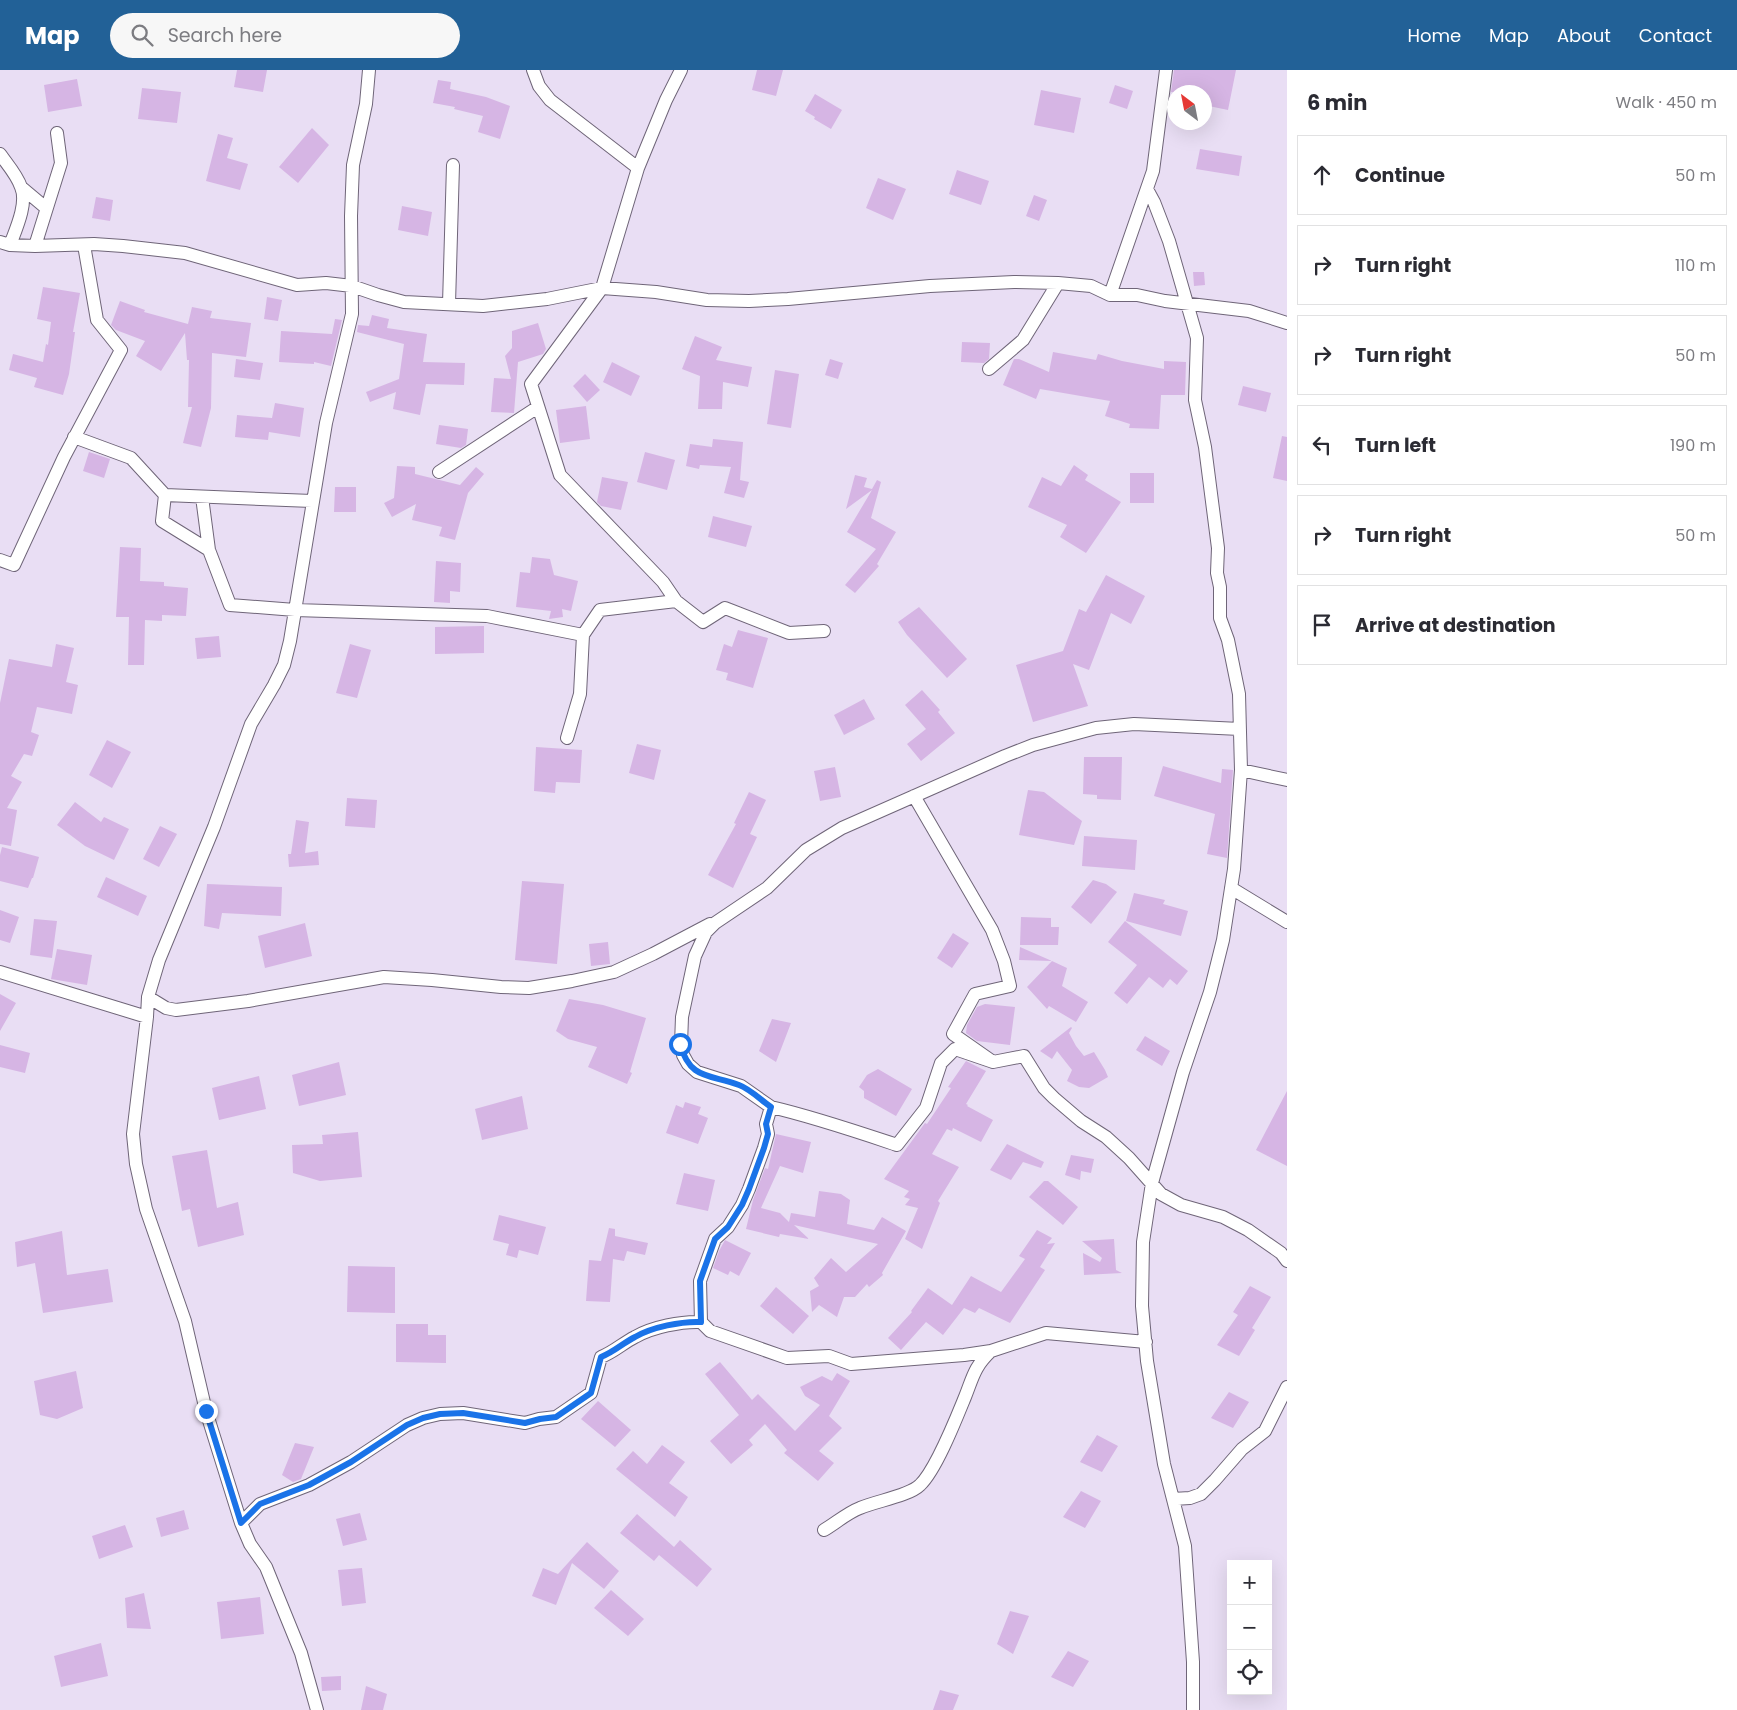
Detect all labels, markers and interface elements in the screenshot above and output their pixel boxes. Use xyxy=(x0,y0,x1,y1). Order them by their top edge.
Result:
search box xyxy=(110,13,460,58)
text: Map xyxy=(25,19,80,52)
icon: search xyxy=(128,21,156,49)
text: Search here xyxy=(168,22,282,49)
text: Home xyxy=(1407,23,1461,48)
text: Map xyxy=(1489,23,1529,48)
text: About xyxy=(1557,23,1611,48)
text: Contact xyxy=(1639,23,1712,48)
north arrow xyxy=(1167,85,1212,130)
text: 6 min xyxy=(1307,88,1367,117)
text: Walk · 450 m xyxy=(1616,91,1717,114)
icon: ahead xyxy=(1308,161,1336,189)
text: Continue xyxy=(1355,162,1445,189)
text: 50 m xyxy=(1675,164,1716,187)
icon: right xyxy=(1308,251,1336,279)
text: Turn right xyxy=(1355,252,1451,279)
text: 110 m xyxy=(1675,254,1716,277)
icon: right xyxy=(1308,341,1336,369)
text: Turn right xyxy=(1355,342,1451,369)
text: 50 m xyxy=(1675,344,1716,367)
icon: left xyxy=(1308,431,1336,459)
text: Turn left xyxy=(1355,432,1436,459)
text: 190 m xyxy=(1670,434,1716,457)
icon: right xyxy=(1308,521,1336,549)
text: Turn right xyxy=(1355,522,1451,549)
text: 50 m xyxy=(1675,524,1716,547)
icon: arrive xyxy=(1308,611,1336,639)
text: Arrive at destination xyxy=(1355,612,1556,639)
route start xyxy=(669,1033,692,1056)
route end xyxy=(195,1400,218,1423)
map controls xyxy=(1227,1560,1272,1695)
button: + xyxy=(1227,1560,1272,1605)
button: − xyxy=(1227,1605,1272,1650)
button: locate xyxy=(1227,1650,1272,1695)

